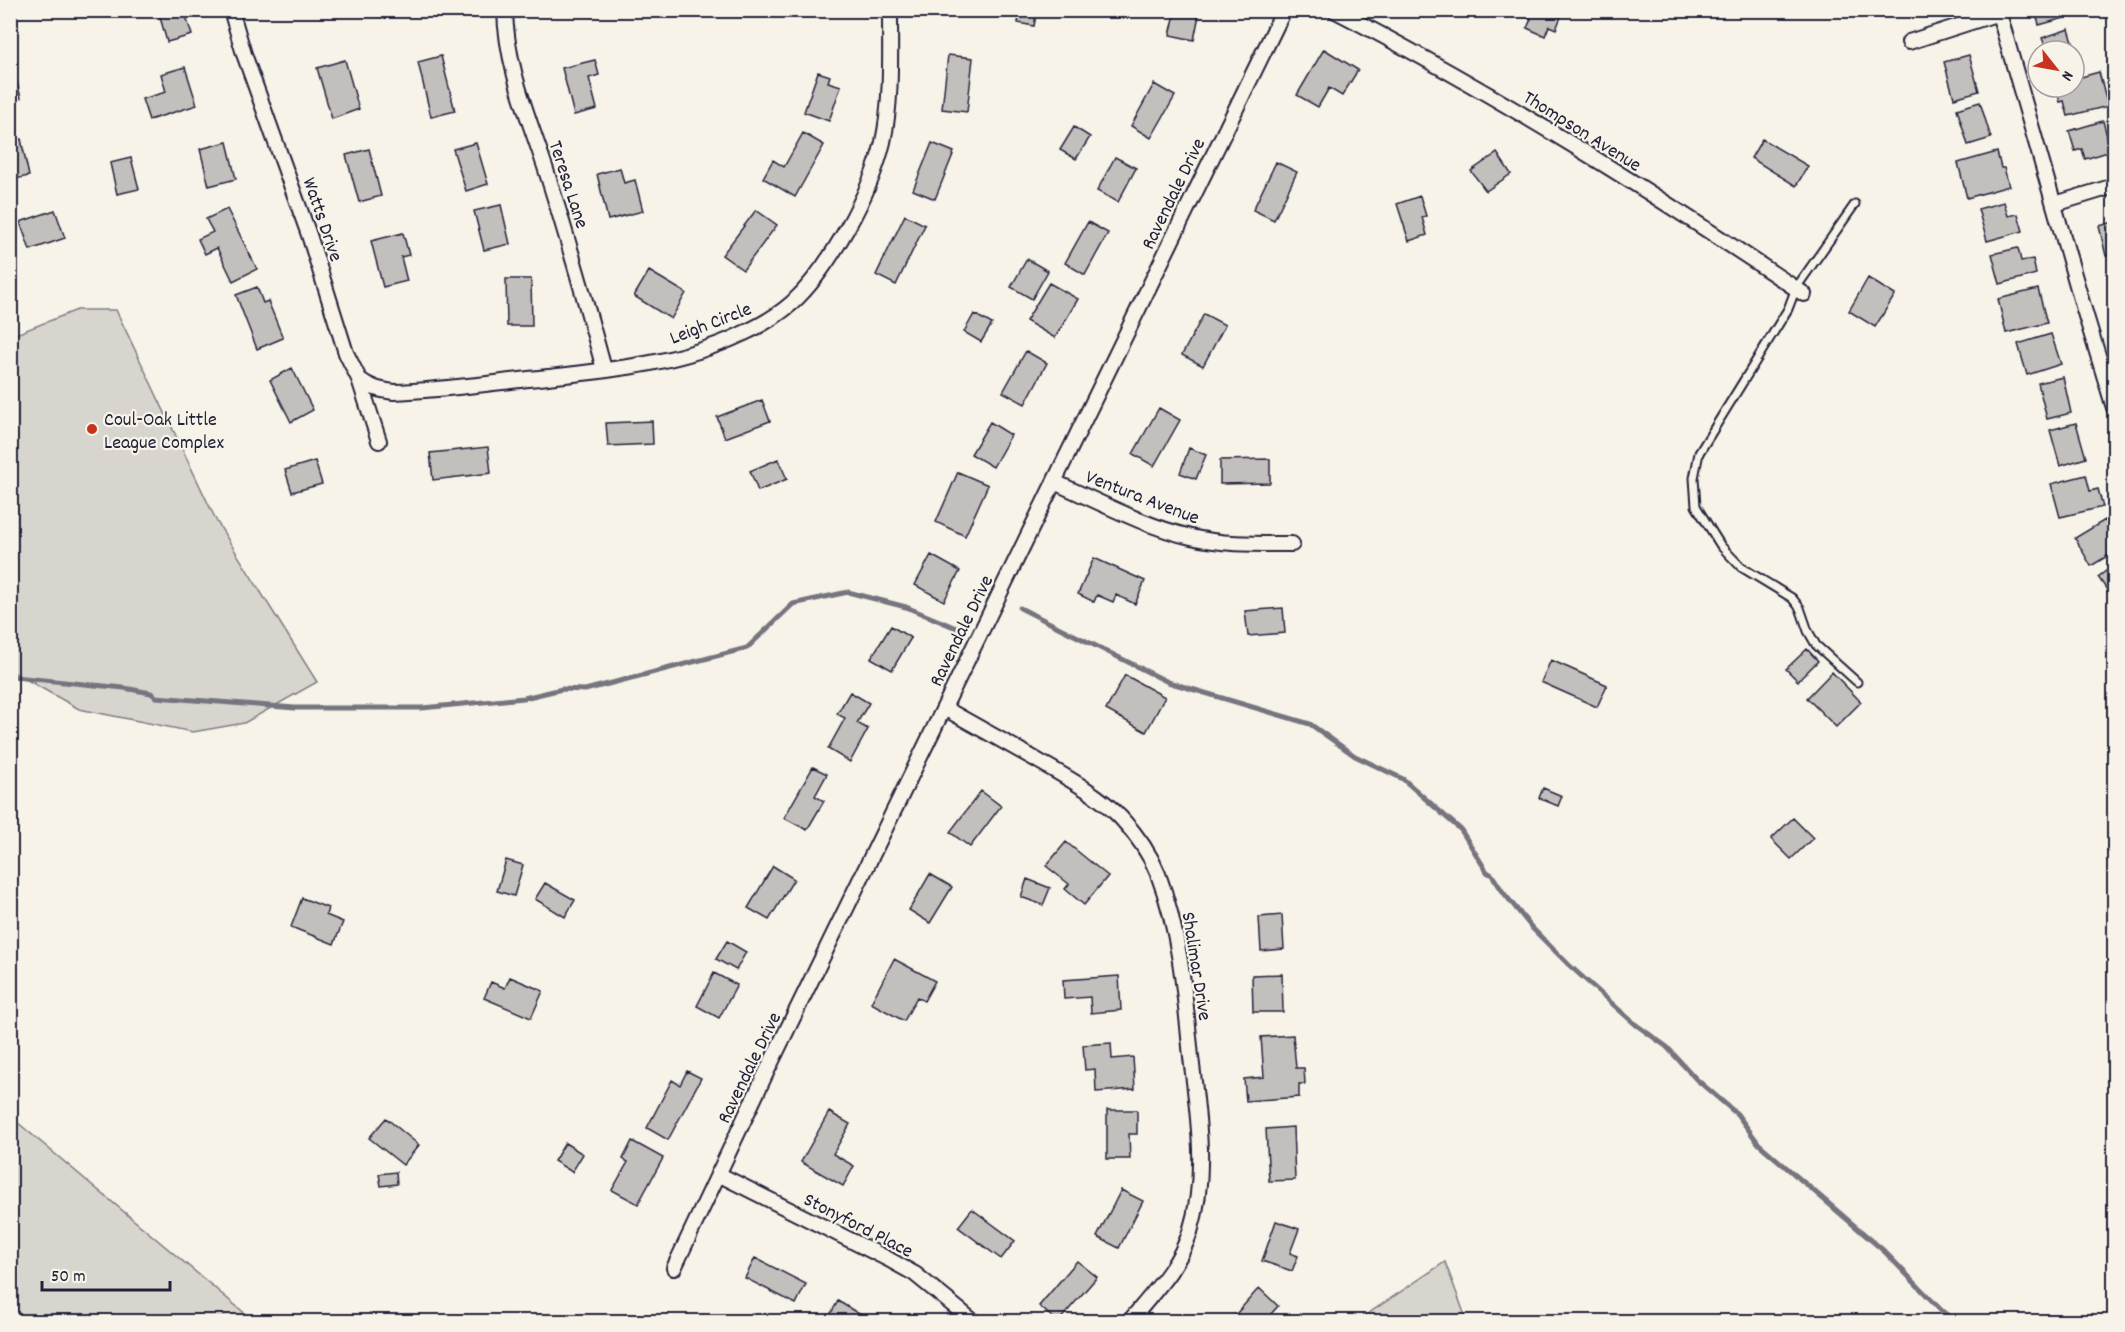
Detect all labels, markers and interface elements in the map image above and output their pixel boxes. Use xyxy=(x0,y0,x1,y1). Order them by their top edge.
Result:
north arrow xyxy=(2026,39,2086,99)
text: N xyxy=(2055,66,2079,85)
street label: Thompson Avenue xyxy=(1517,85,1646,180)
street label: Ravendale Drive xyxy=(1136,134,1214,255)
street label: Teresa Lane xyxy=(540,137,595,233)
street label: Watts Drive xyxy=(294,174,349,266)
street label: Leigh Circle xyxy=(666,296,756,353)
place label: Coul-Oak Little League Complex xyxy=(104,407,224,458)
marker: Coul-Oak Little League Complex xyxy=(85,422,99,436)
street label: Ventura Avenue xyxy=(1081,464,1203,533)
street label: Ravendale Drive xyxy=(924,571,1002,692)
street label: Shalimar Drive xyxy=(1173,910,1217,1023)
street label: Ravendale Drive xyxy=(712,1008,790,1129)
street label: Stonyford Place xyxy=(798,1187,918,1266)
scale bar xyxy=(42,1254,170,1292)
text: 50 m xyxy=(51,1265,86,1290)

